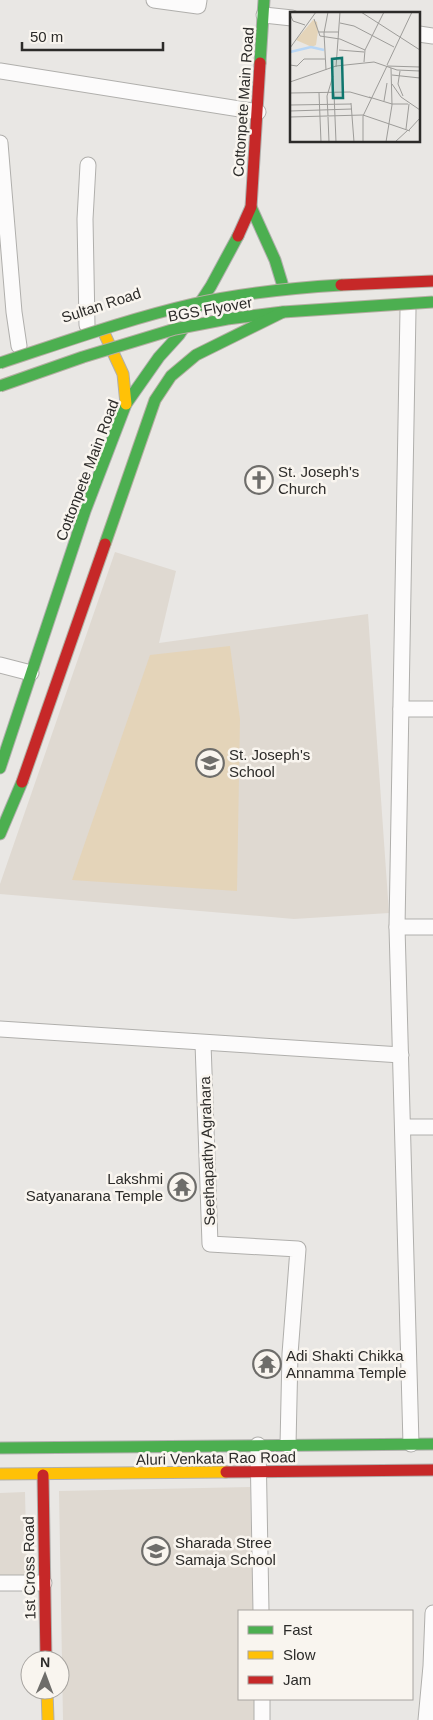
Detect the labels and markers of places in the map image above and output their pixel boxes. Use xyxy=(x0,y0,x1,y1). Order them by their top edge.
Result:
place label: St. Joseph's Church xyxy=(278,463,359,497)
church icon: St. Joseph's Church xyxy=(244,465,274,495)
place label: St. Joseph's School xyxy=(229,746,310,780)
school or university icon: St. Joseph's School xyxy=(195,748,225,778)
place label: Lakshmi Satyanarana Temple xyxy=(26,1170,163,1204)
temple icon: Lakshmi Satyanarana Temple xyxy=(167,1172,197,1202)
place label: Adi Shakti Chikka Annamma Temple xyxy=(286,1347,407,1381)
temple icon: Adi Shakti Chikka Annamma Temple xyxy=(252,1349,282,1379)
place label: Sharada Stree Samaja School xyxy=(175,1534,276,1568)
school or university icon: Sharada Stree Samaja School xyxy=(141,1536,171,1566)

